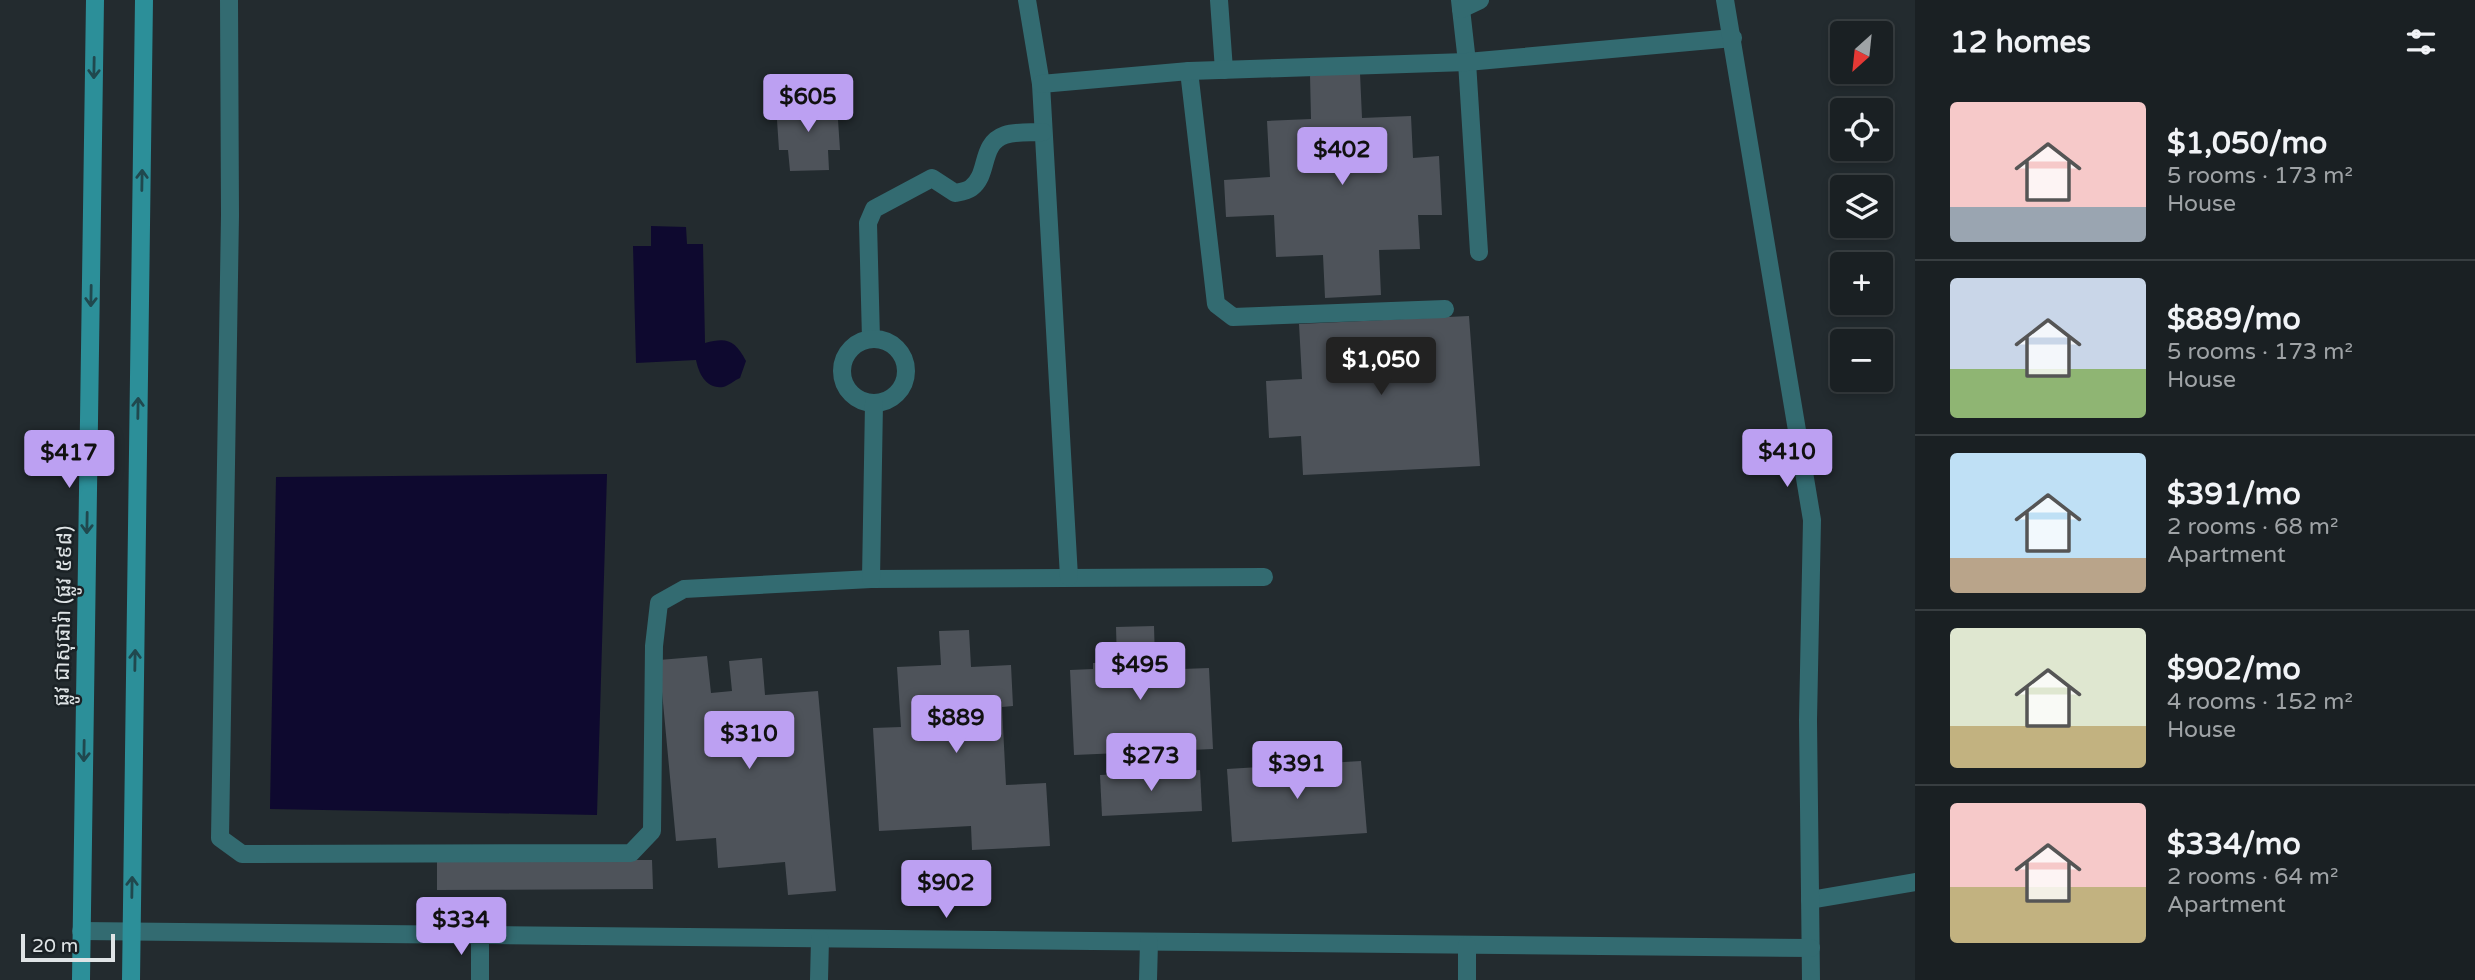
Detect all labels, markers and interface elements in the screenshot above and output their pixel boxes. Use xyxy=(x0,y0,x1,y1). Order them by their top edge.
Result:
north arrow xyxy=(1830,21,1894,84)
map controls xyxy=(1830,21,1893,392)
icon: filters xyxy=(2402,23,2440,61)
text: 12 homes xyxy=(1950,24,2091,61)
one-way arrow xyxy=(87,56,101,79)
pin: $605 xyxy=(767,74,849,134)
text: $605 xyxy=(779,83,837,111)
button: locate xyxy=(1830,98,1893,161)
text: $1,050/mo xyxy=(2167,125,2327,162)
pin: $402 xyxy=(1301,128,1383,187)
icon: home xyxy=(2006,130,2090,214)
text: $402 xyxy=(1313,136,1371,164)
text: 5 rooms · 173 m² xyxy=(2167,162,2353,190)
one-way arrow xyxy=(135,169,148,192)
button: layers xyxy=(1830,175,1893,238)
text: House xyxy=(2167,190,2236,218)
button: + xyxy=(1830,252,1893,315)
one-way arrow xyxy=(84,284,98,307)
text: $889/mo xyxy=(2167,301,2301,338)
icon: home xyxy=(2006,306,2090,390)
button: − xyxy=(1830,329,1893,392)
pin: $1,050 xyxy=(1324,338,1438,397)
text: 5 rooms · 173 m² xyxy=(2167,338,2353,366)
text: $1,050 xyxy=(1342,346,1420,374)
text: House xyxy=(2167,366,2236,394)
one-way arrow xyxy=(132,397,145,420)
pin: $417 xyxy=(28,430,110,490)
pin: $410 xyxy=(1746,430,1828,489)
text: $410 xyxy=(1758,438,1816,466)
text: $417 xyxy=(40,439,98,467)
text: $391/mo xyxy=(2167,476,2301,513)
icon: home xyxy=(2006,481,2090,565)
one-way arrow xyxy=(81,511,94,534)
text: 2 rooms · 68 m² xyxy=(2167,513,2338,541)
street label: ផ្លូវ ជាសុផារ៉ា (ផ្លូវ ៥៩៨) xyxy=(49,525,84,707)
text: Apartment xyxy=(2167,541,2286,569)
pin: $495 xyxy=(1099,642,1181,702)
one-way arrow xyxy=(128,649,142,672)
text: $495 xyxy=(1111,651,1169,679)
text: $902/mo xyxy=(2167,651,2301,688)
icon: home xyxy=(2006,656,2090,740)
text: 4 rooms · 152 m² xyxy=(2167,688,2353,716)
pin: $889 xyxy=(915,696,997,755)
text: $889 xyxy=(927,704,985,732)
pin: $310 xyxy=(708,712,790,771)
text: House xyxy=(2167,716,2236,744)
text: $310 xyxy=(720,720,778,748)
pin: $273 xyxy=(1110,734,1192,793)
one-way arrow xyxy=(77,739,91,762)
text: $273 xyxy=(1122,742,1180,770)
pin: $391 xyxy=(1256,742,1338,801)
text: $391 xyxy=(1268,750,1326,778)
text: $334/mo xyxy=(2167,826,2301,863)
icon: home xyxy=(2006,831,2090,915)
pin: $902 xyxy=(905,860,987,920)
text: 2 rooms · 64 m² xyxy=(2167,863,2338,891)
text: $902 xyxy=(917,869,975,897)
one-way arrow xyxy=(125,876,139,899)
text: Apartment xyxy=(2167,891,2286,919)
pin: $334 xyxy=(420,898,502,957)
text: $334 xyxy=(432,906,490,934)
scale bar xyxy=(21,931,116,963)
text: 20 m xyxy=(32,935,78,957)

